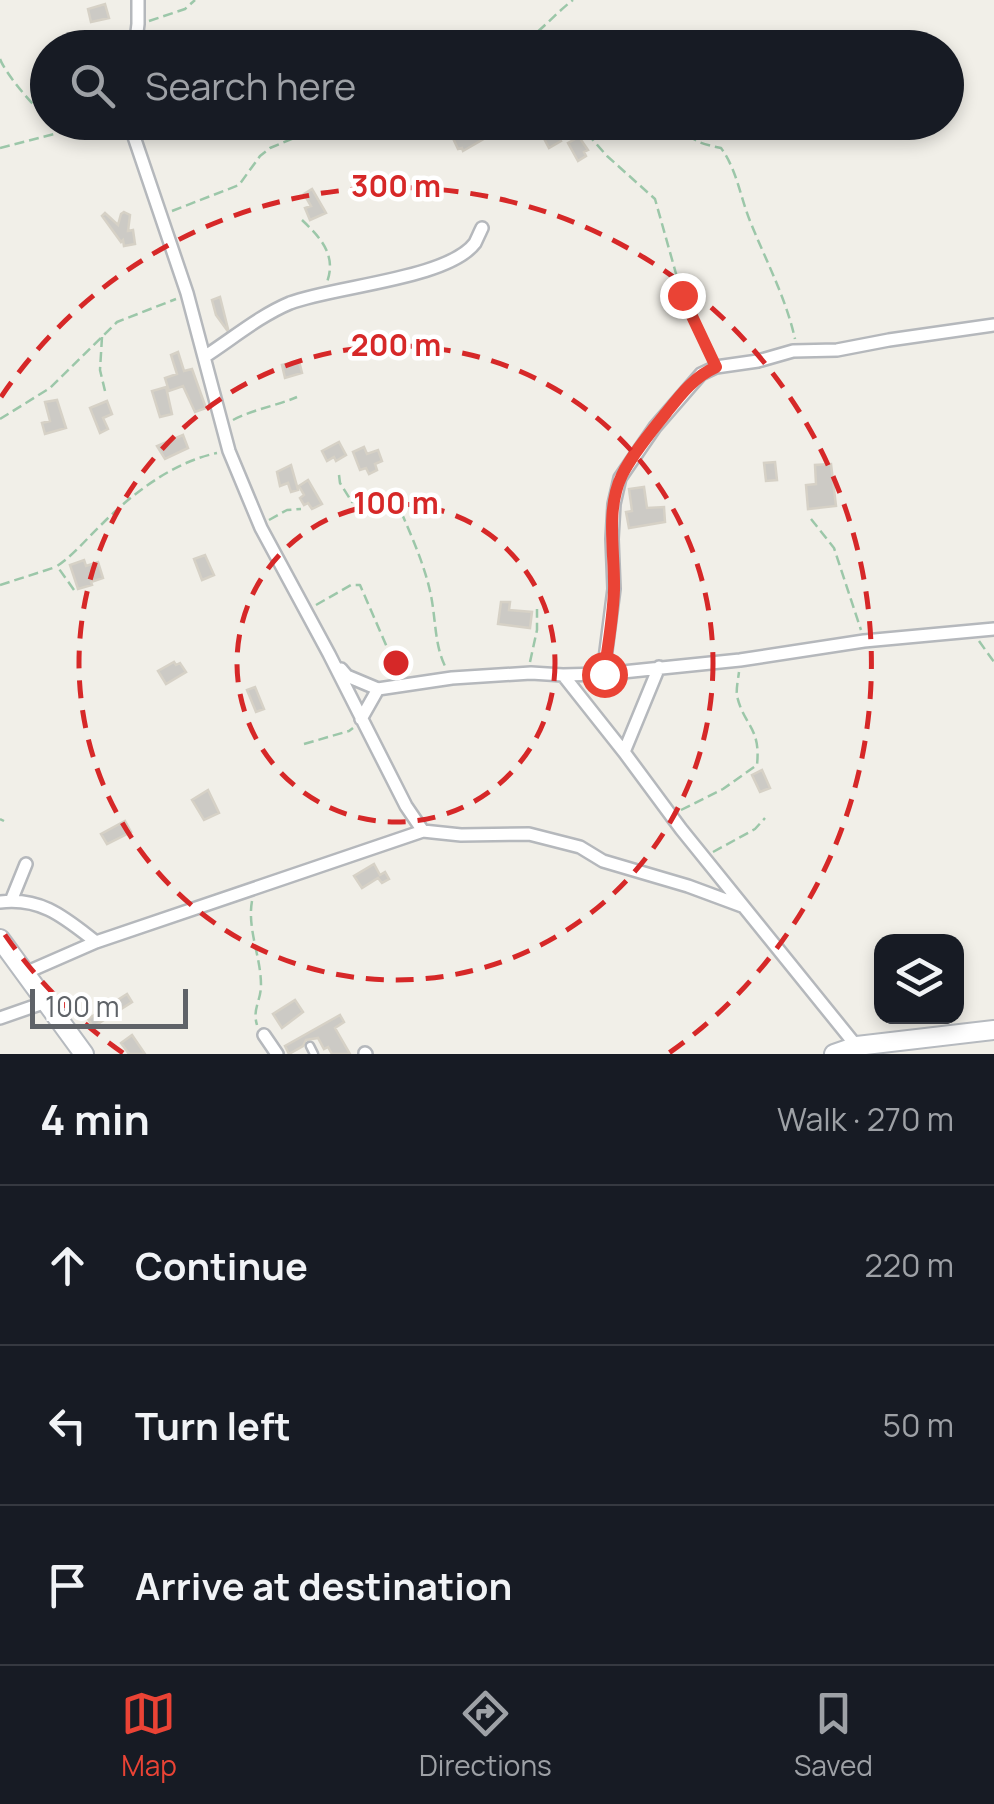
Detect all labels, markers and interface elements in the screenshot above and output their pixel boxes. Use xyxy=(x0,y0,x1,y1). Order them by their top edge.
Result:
search box xyxy=(30,30,964,140)
icon: search xyxy=(65,58,120,113)
text: Search here xyxy=(145,59,356,111)
text: 300 m xyxy=(351,165,441,206)
route end xyxy=(660,273,706,319)
text: 200 m xyxy=(351,324,441,365)
text: 100 m xyxy=(353,482,439,523)
centre of rings xyxy=(378,645,414,681)
route start xyxy=(582,652,628,698)
map controls xyxy=(874,934,964,1024)
button: layers xyxy=(874,934,964,1024)
scale bar xyxy=(30,984,188,1028)
text: 100 m xyxy=(45,987,119,1025)
text: 4 min xyxy=(40,1090,150,1148)
text: Walk · 270 m xyxy=(777,1097,954,1141)
icon: ahead xyxy=(40,1238,95,1293)
text: Continue xyxy=(135,1239,308,1291)
text: 220 m xyxy=(864,1243,954,1287)
icon: left xyxy=(40,1398,95,1453)
text: Turn left xyxy=(135,1399,291,1451)
text: 50 m xyxy=(882,1403,954,1447)
icon: arrive xyxy=(40,1558,95,1613)
text: Arrive at destination xyxy=(135,1559,512,1611)
tab: Map xyxy=(121,1686,177,1784)
tab: Directions xyxy=(419,1686,552,1784)
tab: Saved xyxy=(794,1686,873,1784)

